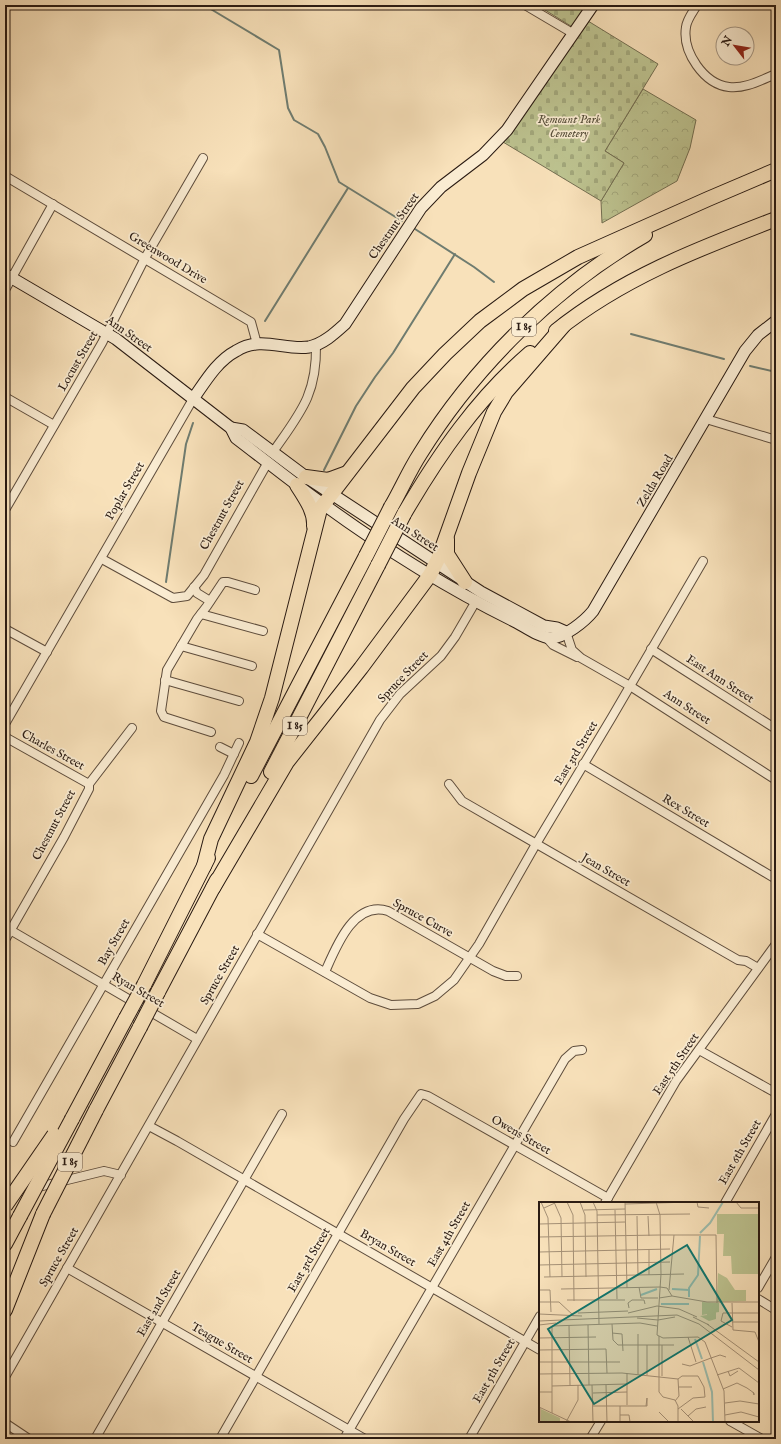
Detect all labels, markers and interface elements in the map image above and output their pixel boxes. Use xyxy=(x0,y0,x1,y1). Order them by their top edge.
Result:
north arrow xyxy=(715,26,755,66)
text: N xyxy=(718,33,736,50)
park label: Remount Park Cemetery xyxy=(538,112,601,141)
street label: Chestnut Street xyxy=(366,190,422,262)
street label: Greenwood Drive xyxy=(126,229,210,288)
street label: Ann Street xyxy=(102,312,155,355)
road number: I 85 xyxy=(512,318,536,336)
street label: Locust Street xyxy=(55,328,101,394)
street label: Zelda Road xyxy=(634,452,677,510)
street label: Poplar Street xyxy=(102,459,149,523)
street label: Chestnut Street xyxy=(197,477,247,553)
street label: Ann Street xyxy=(388,513,441,555)
street label: Spruce Street xyxy=(375,648,432,707)
street label: East Ann Street xyxy=(683,652,757,706)
street label: Ann Street xyxy=(661,686,713,728)
road number: I 85 xyxy=(283,717,307,735)
street label: East 3rd Street xyxy=(551,718,601,788)
street label: Charles Street xyxy=(19,726,87,774)
street label: Chestnut Street xyxy=(29,787,79,863)
street label: Rex Street xyxy=(659,791,713,831)
street label: Jean Street xyxy=(577,849,633,891)
street label: Spruce Curve xyxy=(390,895,456,942)
street label: Bay Street xyxy=(95,916,133,968)
street label: Spruce Street xyxy=(197,943,244,1008)
street label: Ryan Street xyxy=(109,969,167,1011)
street label: East 5th Street xyxy=(650,1030,702,1098)
street label: Owens Street xyxy=(489,1112,553,1158)
street label: East 6th Street xyxy=(715,1117,765,1187)
road number: I 85 xyxy=(58,1153,82,1171)
street label: East 4th Street xyxy=(424,1199,474,1269)
inset map xyxy=(539,1202,759,1422)
street label: Spruce Street xyxy=(36,1225,83,1290)
street label: East 3rd Street xyxy=(284,1225,334,1295)
street label: Bryan Street xyxy=(357,1226,419,1270)
street label: East 2nd Street xyxy=(134,1267,184,1339)
street label: Teague Street xyxy=(188,1319,256,1367)
street label: East 5th Street xyxy=(470,1336,518,1406)

